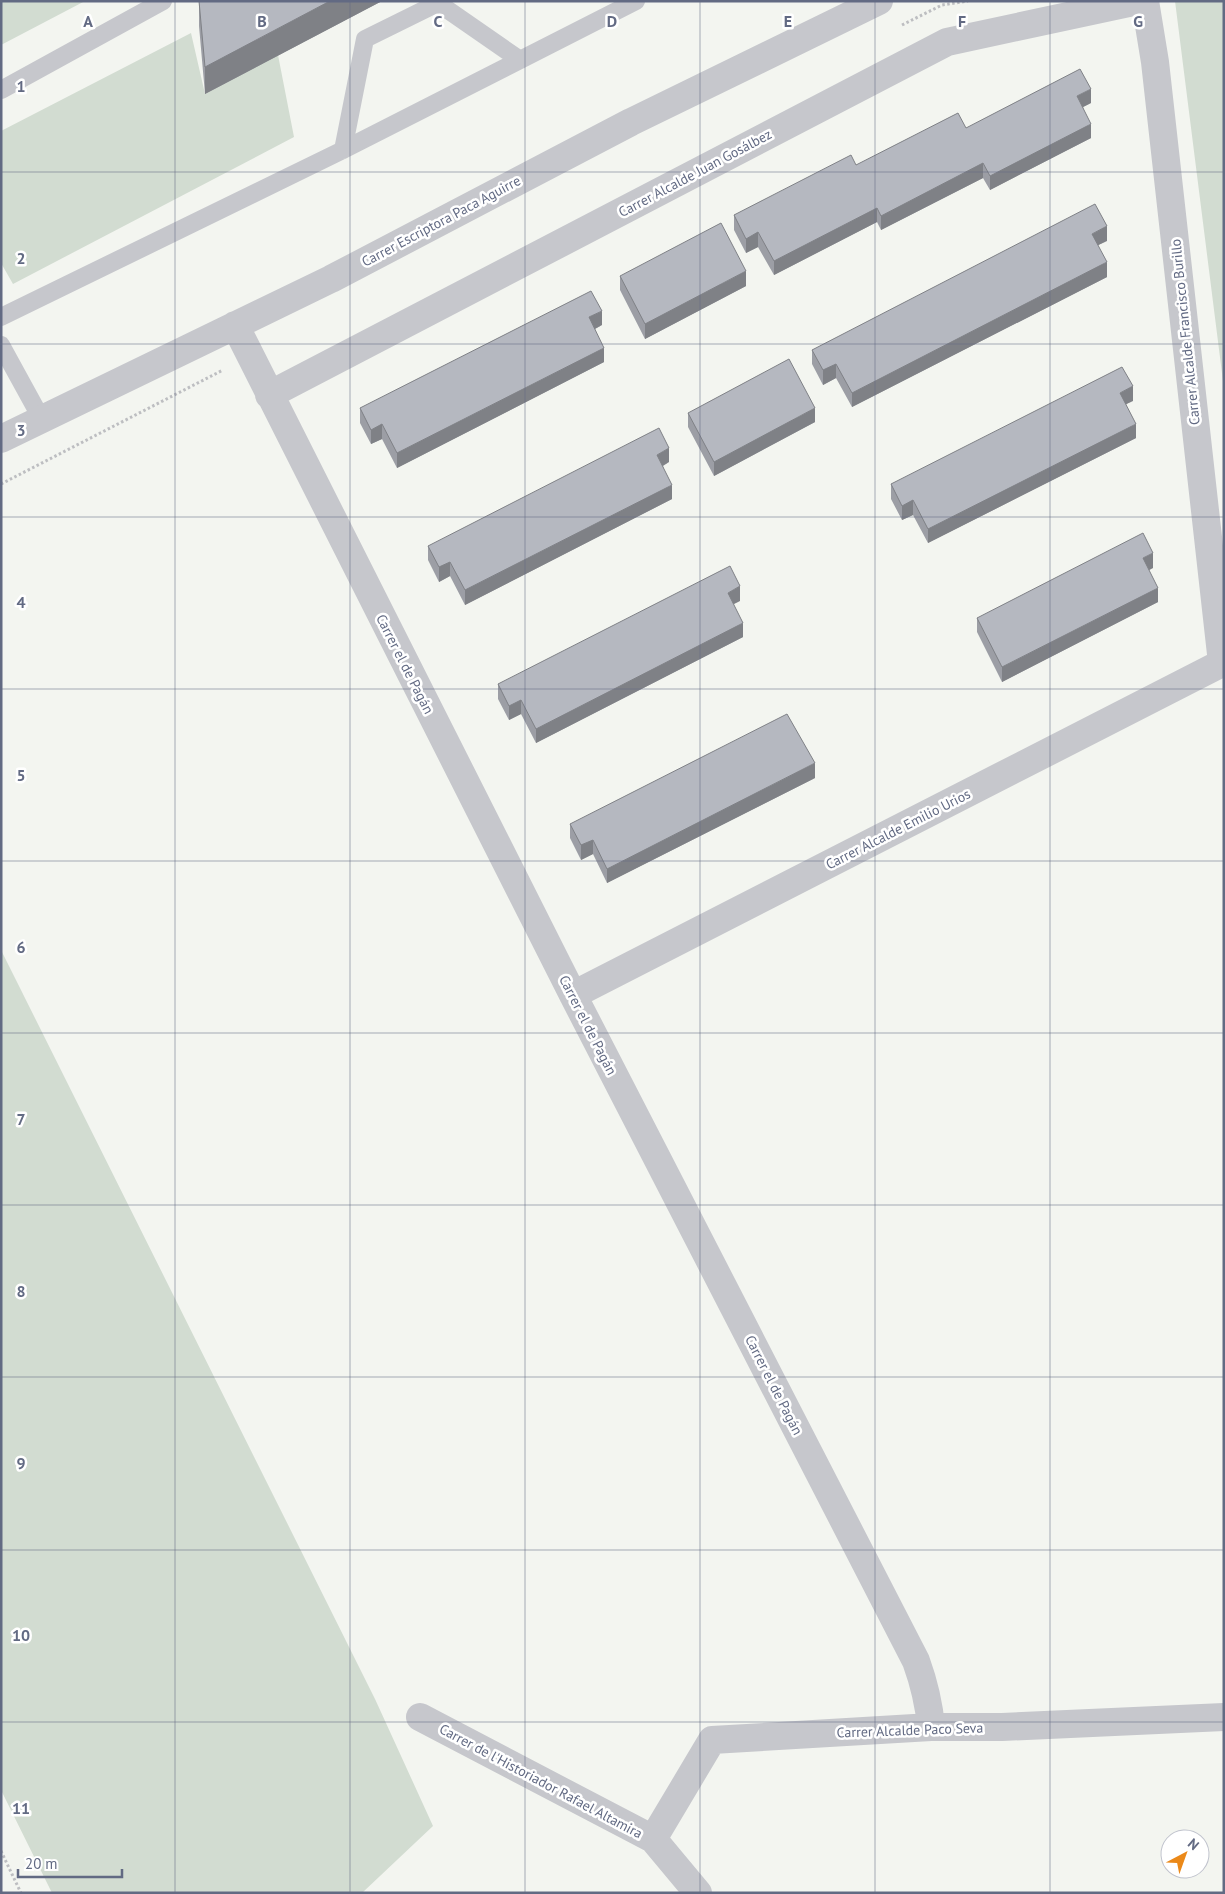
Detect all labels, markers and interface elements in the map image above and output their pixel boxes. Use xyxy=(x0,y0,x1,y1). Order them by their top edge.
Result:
text: A xyxy=(83,11,93,31)
text: B xyxy=(257,11,267,31)
text: C xyxy=(434,11,443,31)
text: D xyxy=(607,11,617,31)
text: E xyxy=(784,11,792,31)
text: F xyxy=(958,11,966,31)
text: G xyxy=(1133,11,1143,31)
text: 1 xyxy=(16,76,26,96)
street label: Carrer Alcalde Juan Gosálbez xyxy=(615,125,775,221)
street label: Carrer Escriptora Paca Aguirre xyxy=(358,171,524,271)
street label: Carrer Alcalde Francisco Burillo xyxy=(1166,238,1204,426)
text: 2 xyxy=(16,248,26,268)
text: 3 xyxy=(16,420,26,440)
text: 4 xyxy=(16,592,26,612)
street label: Carrer el de Pagán xyxy=(372,611,438,717)
text: 5 xyxy=(16,765,26,785)
street label: Carrer Alcalde Emilio Urios xyxy=(823,785,974,873)
text: 6 xyxy=(16,937,26,957)
street label: Carrer el de Pagán xyxy=(555,972,621,1078)
text: 7 xyxy=(16,1109,26,1129)
text: 8 xyxy=(16,1281,26,1301)
street label: Carrer el de Pagán xyxy=(741,1332,807,1438)
text: 9 xyxy=(16,1453,26,1473)
text: 10 xyxy=(12,1625,30,1645)
street label: Carrer Alcalde Paco Seva xyxy=(836,1718,984,1742)
street label: Carrer de l'Historiador Rafael Altamira xyxy=(436,1720,646,1842)
text: 11 xyxy=(12,1798,30,1818)
north arrow xyxy=(1160,1829,1210,1879)
text: N xyxy=(1184,1834,1203,1854)
scale bar xyxy=(18,1846,121,1878)
text: 20 m xyxy=(25,1854,58,1873)

